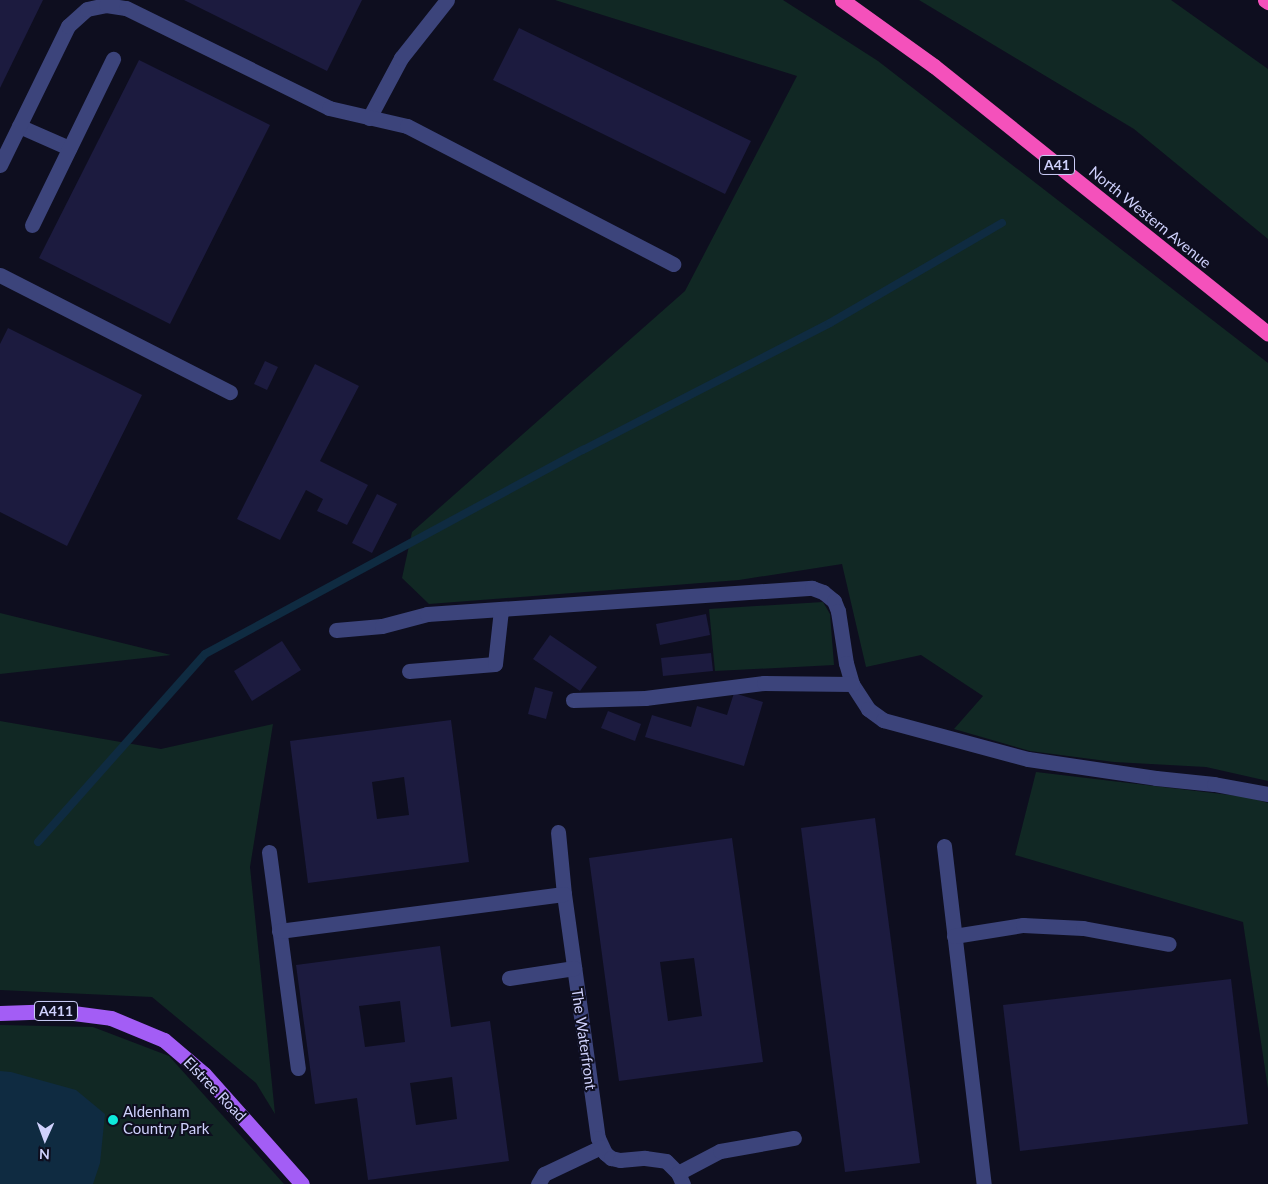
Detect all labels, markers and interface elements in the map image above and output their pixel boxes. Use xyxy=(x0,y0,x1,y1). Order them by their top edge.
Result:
road number: A41 xyxy=(1038,154,1076,176)
street label: North Western Avenue xyxy=(1085,162,1215,272)
street label: The Waterfront xyxy=(568,987,600,1091)
road number: A411 xyxy=(34,999,78,1022)
street label: Elstree Road xyxy=(180,1053,250,1125)
place label: Aldenham Country Park xyxy=(123,1102,210,1137)
north arrow xyxy=(20,1114,70,1164)
marker: Aldenham Country Park xyxy=(107,1114,119,1126)
text: N xyxy=(39,1146,50,1163)

